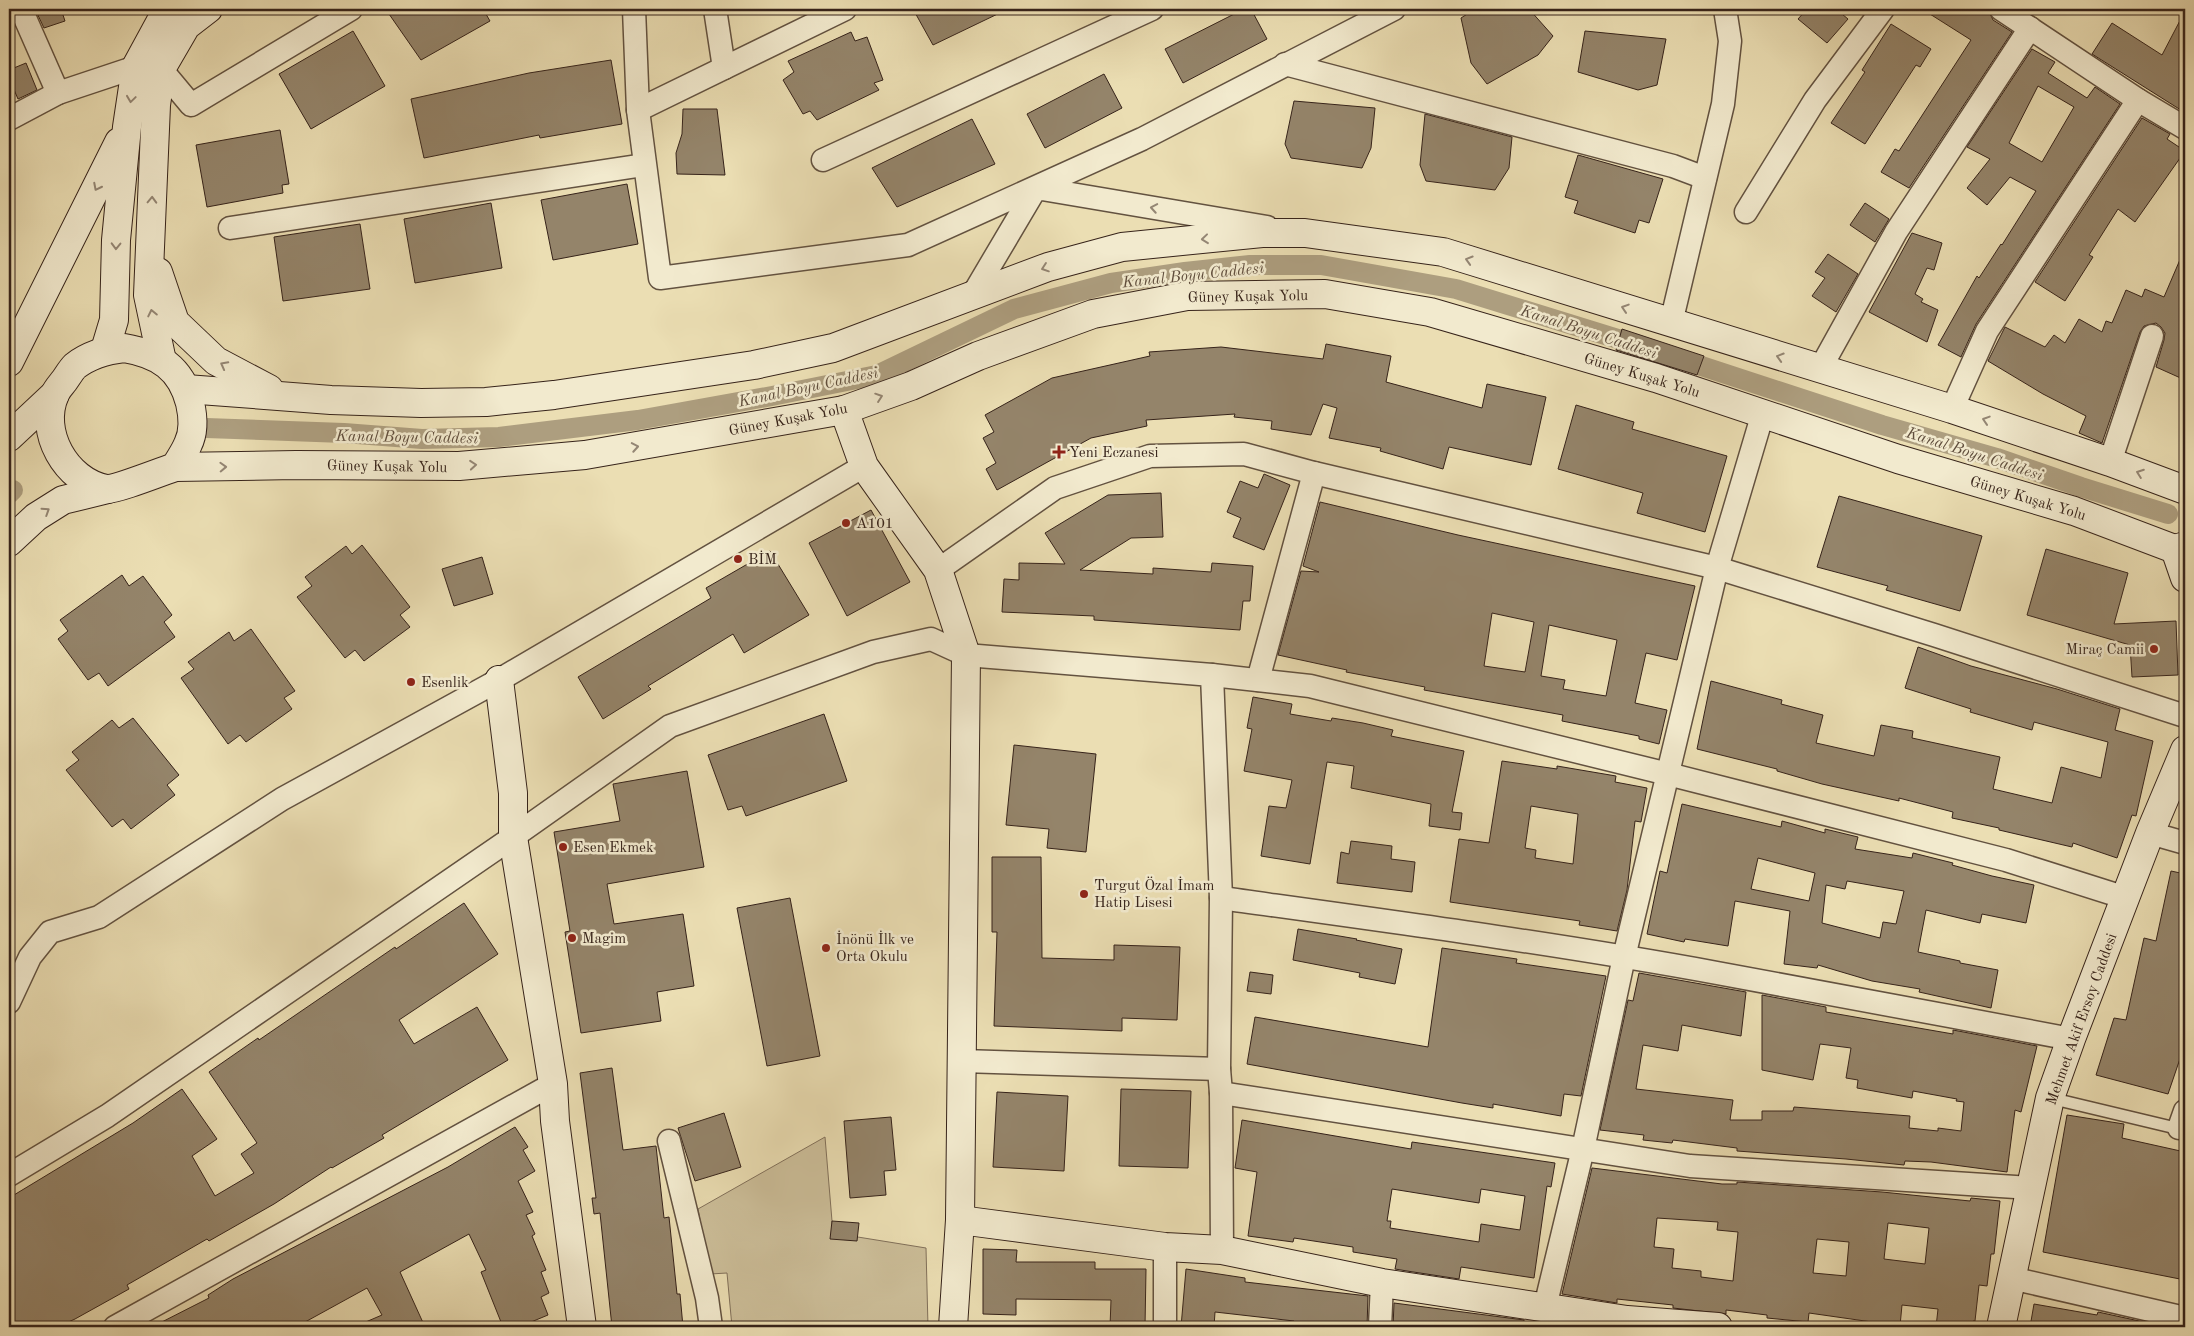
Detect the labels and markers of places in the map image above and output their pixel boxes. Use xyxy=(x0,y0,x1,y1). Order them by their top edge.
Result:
marker: Yeni Eczanesi xyxy=(1053,446,1065,458)
place label: Yeni Eczanesi xyxy=(1069,446,1159,461)
marker: A101 xyxy=(840,517,852,529)
place label: A101 xyxy=(856,517,894,532)
place label: BİM xyxy=(748,550,777,568)
marker: BİM xyxy=(732,553,744,565)
place label: Miraç Camii xyxy=(2066,643,2144,658)
marker: Miraç Camii xyxy=(2148,643,2160,655)
marker: Esenlik xyxy=(405,676,417,688)
place label: Esenlik xyxy=(421,676,469,691)
marker: Esen Ekmek xyxy=(557,841,569,853)
place label: Esen Ekmek xyxy=(573,841,654,856)
place label: Turgut Özal İmam Hatip Lisesi xyxy=(1094,876,1214,911)
marker: Turgut Özal İmam Hatip Lisesi xyxy=(1078,888,1090,900)
place label: İnönü İlk ve Orta Okulu xyxy=(836,930,914,965)
marker: Magim xyxy=(566,932,578,944)
place label: Magim xyxy=(582,932,626,947)
marker: İnönü İlk ve Orta Okulu xyxy=(820,942,832,954)

